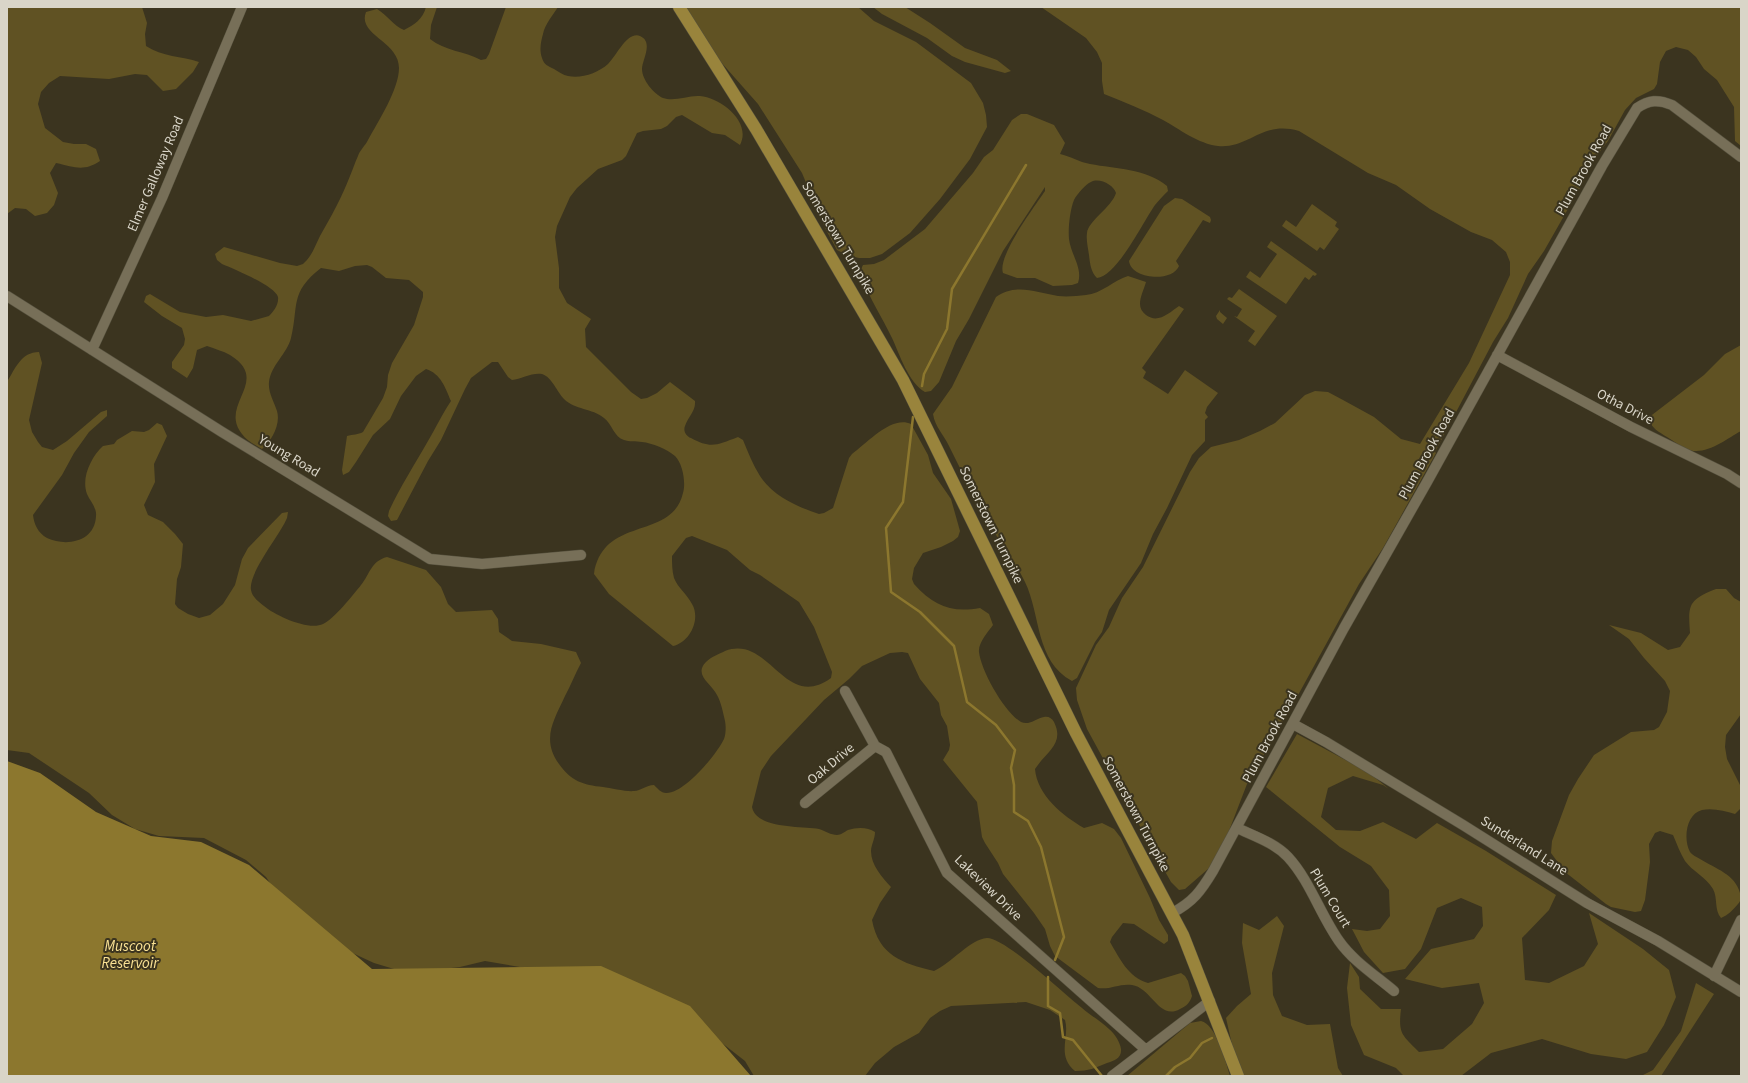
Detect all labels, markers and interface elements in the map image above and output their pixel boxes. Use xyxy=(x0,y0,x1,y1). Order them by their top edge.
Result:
street label: Elmer Galloway Road xyxy=(123,113,189,235)
street label: Plum Brook Road xyxy=(1551,121,1617,219)
street label: Somerstown Turnpike xyxy=(796,178,880,298)
street label: Otha Drive xyxy=(1593,384,1657,430)
street label: Plum Brook Road xyxy=(1394,405,1460,503)
street label: Young Road xyxy=(253,429,324,482)
street label: Somerstown Turnpike xyxy=(954,463,1028,587)
street label: Plum Brook Road xyxy=(1237,688,1303,786)
street label: Oak Drive xyxy=(803,738,859,790)
street label: Somerstown Turnpike xyxy=(1097,753,1175,875)
street label: Sunderland Lane xyxy=(1476,811,1572,881)
street label: Lakeview Drive xyxy=(949,850,1027,926)
street label: Plum Court xyxy=(1304,864,1356,932)
water label: Muscoot Reservoir xyxy=(102,936,159,974)

